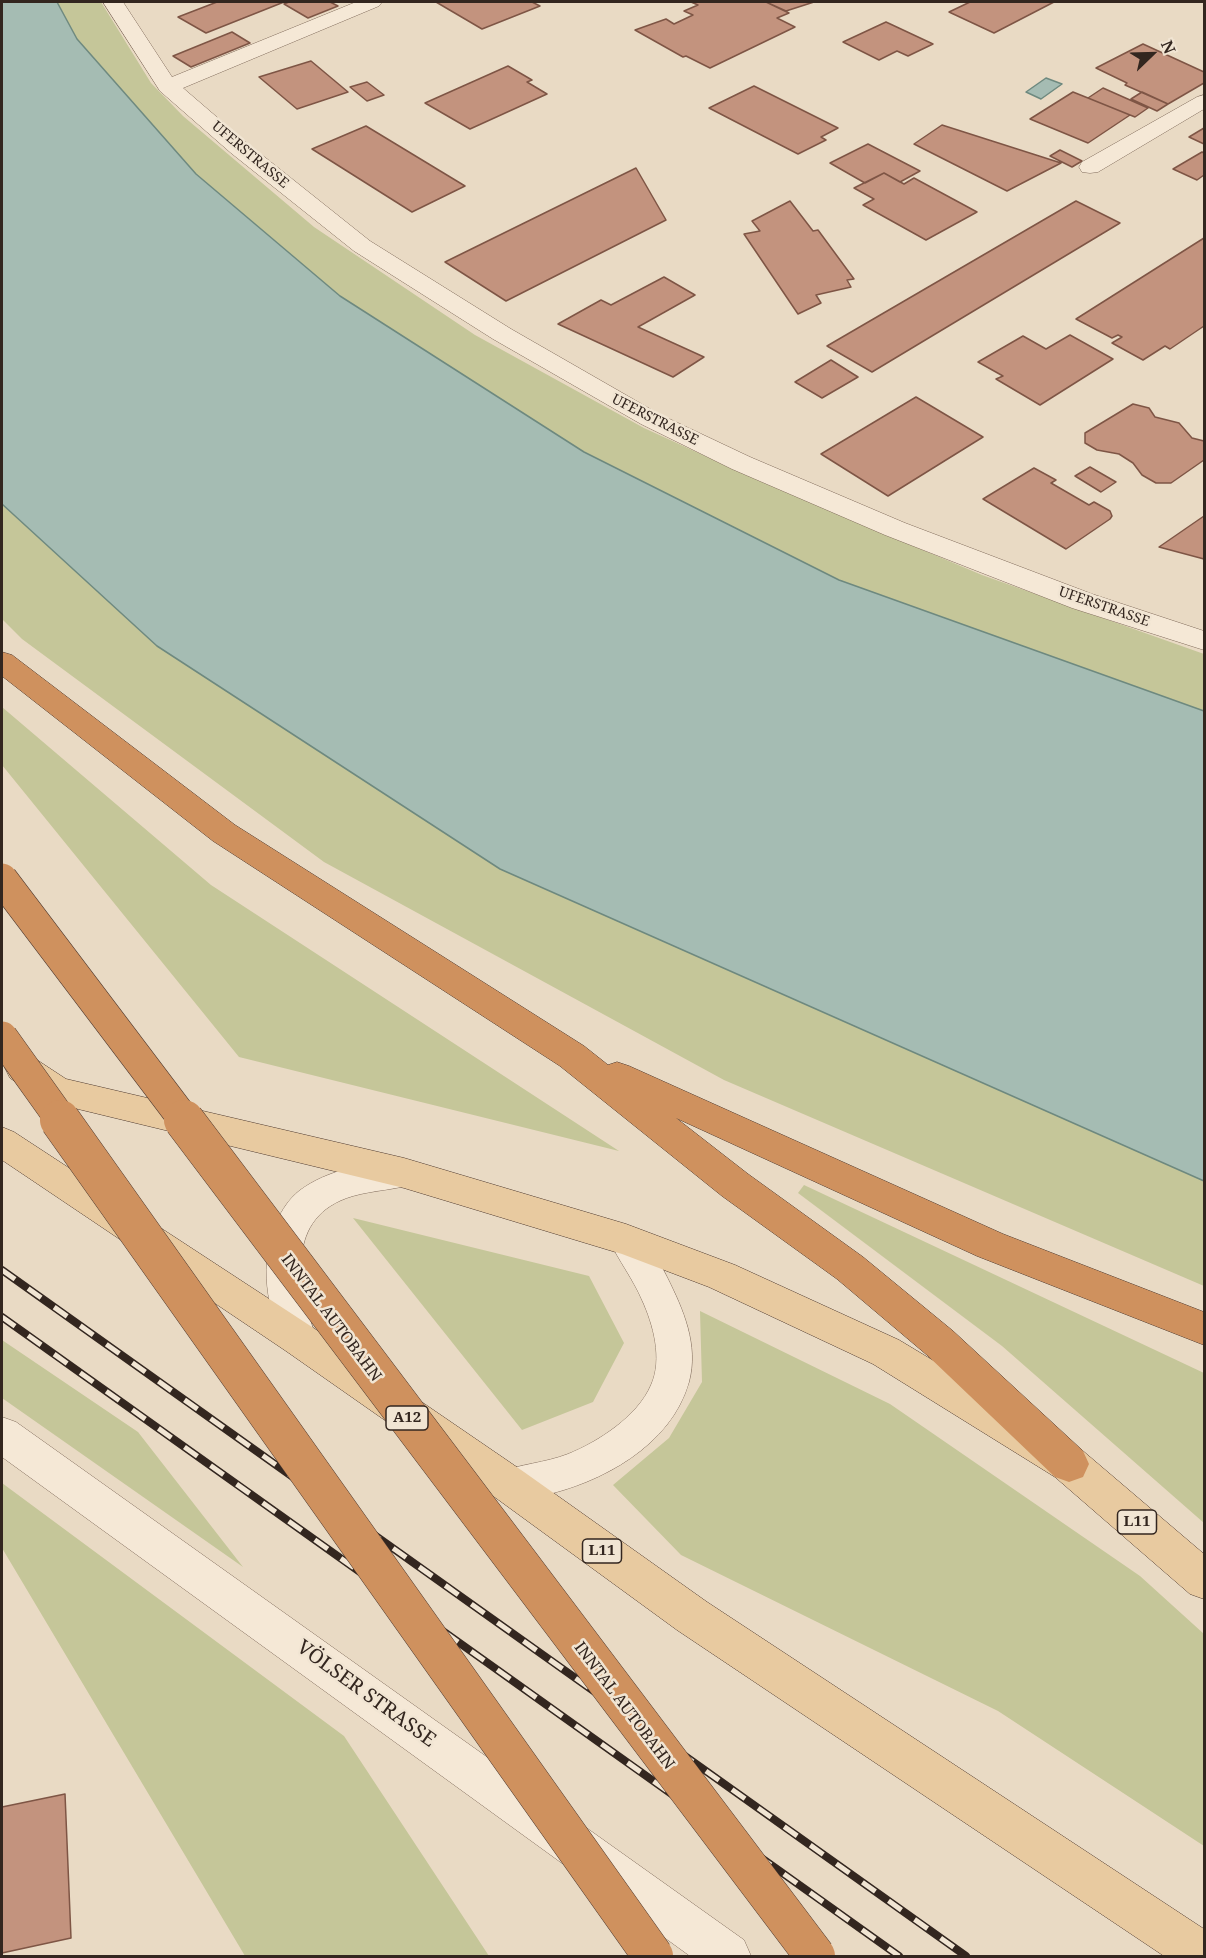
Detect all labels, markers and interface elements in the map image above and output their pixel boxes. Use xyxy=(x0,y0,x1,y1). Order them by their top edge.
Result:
north arrow xyxy=(1122,24,1182,84)
text: N xyxy=(1156,37,1181,57)
street label: UFERSTRASSE xyxy=(208,118,292,192)
street label: UFERSTRASSE xyxy=(609,391,701,449)
street label: UFERSTRASSE xyxy=(1056,584,1152,630)
street label: INNTAL AUTOBAHN xyxy=(277,1250,385,1386)
road number: A12 xyxy=(386,1406,428,1430)
road number: L11 xyxy=(1118,1510,1156,1534)
road number: L11 xyxy=(582,1539,622,1563)
street label: VÖLSER STRASSE xyxy=(292,1635,440,1753)
street label: INNTAL AUTOBAHN xyxy=(570,1638,678,1774)

